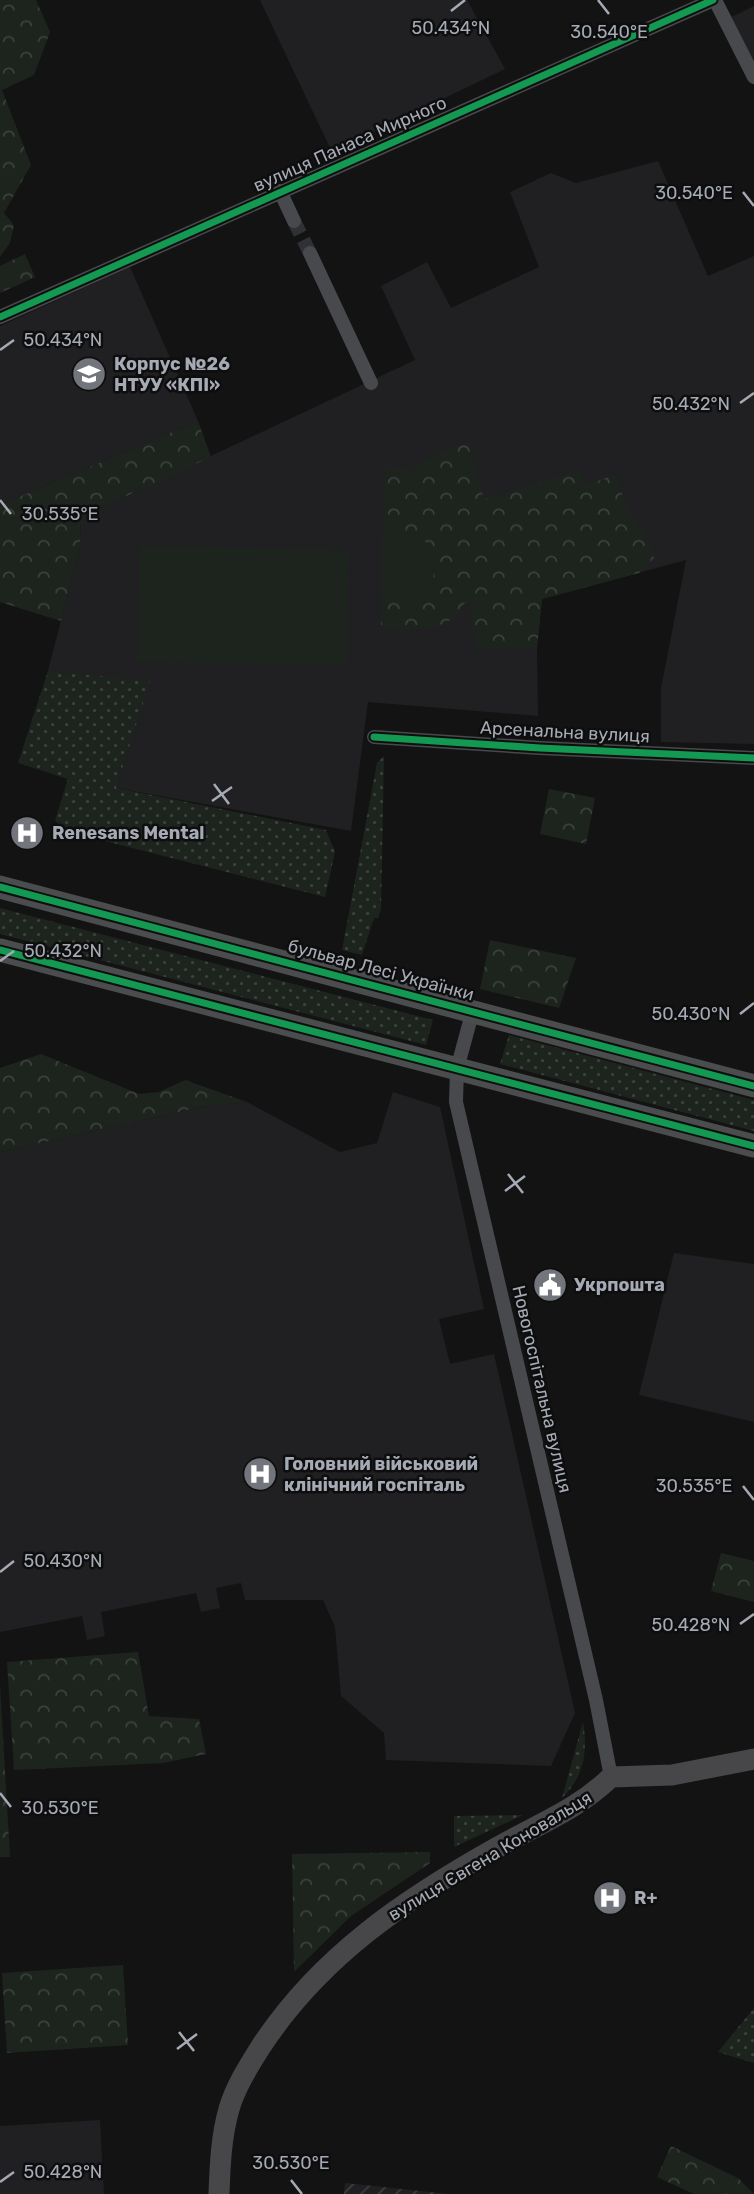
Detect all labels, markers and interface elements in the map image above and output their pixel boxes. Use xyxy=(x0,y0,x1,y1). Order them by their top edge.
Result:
text: 50.434°N xyxy=(412,17,490,39)
text: 30.540°E xyxy=(570,21,648,43)
street label: вулиця Панаса Мирного xyxy=(250,91,450,197)
text: 30.540°E xyxy=(655,182,733,204)
text: 50.434°N xyxy=(24,329,102,351)
place label: Корпус №26 НТУУ «КПІ» xyxy=(114,353,230,396)
school or university icon: Корпус №26 НТУУ «КПІ» xyxy=(70,355,108,393)
text: 50.432°N xyxy=(652,393,730,415)
text: 30.535°E xyxy=(22,503,98,525)
street label: Арсенальна вулиця xyxy=(479,717,651,747)
hospital icon: Renesans Mental xyxy=(8,814,46,852)
place label: Renesans Mental xyxy=(52,822,204,844)
street label: бульвар Лесі Українки xyxy=(285,935,477,1005)
text: 50.432°N xyxy=(24,940,102,962)
text: 50.430°N xyxy=(651,1003,731,1025)
public building icon: Укрпошта xyxy=(531,1266,569,1304)
place label: Укрпошта xyxy=(574,1274,665,1296)
street label: Новогоспітальна вулиця xyxy=(507,1283,577,1495)
place label: Головний військовий клінічний госпіталь xyxy=(284,1453,478,1496)
hospital icon: Головний військовий клінічний госпіталь xyxy=(241,1455,279,1493)
text: 30.535°E xyxy=(656,1475,732,1497)
text: 50.430°N xyxy=(23,1550,103,1572)
text: 50.428°N xyxy=(652,1614,730,1636)
street label: вулиця Євгена Коновальця xyxy=(384,1786,596,1926)
text: 30.530°E xyxy=(21,1797,99,1819)
hospital icon: R+ xyxy=(591,1879,629,1917)
place label: R+ xyxy=(634,1887,657,1909)
text: 30.530°E xyxy=(252,2152,330,2174)
text: 50.428°N xyxy=(24,2161,102,2183)

